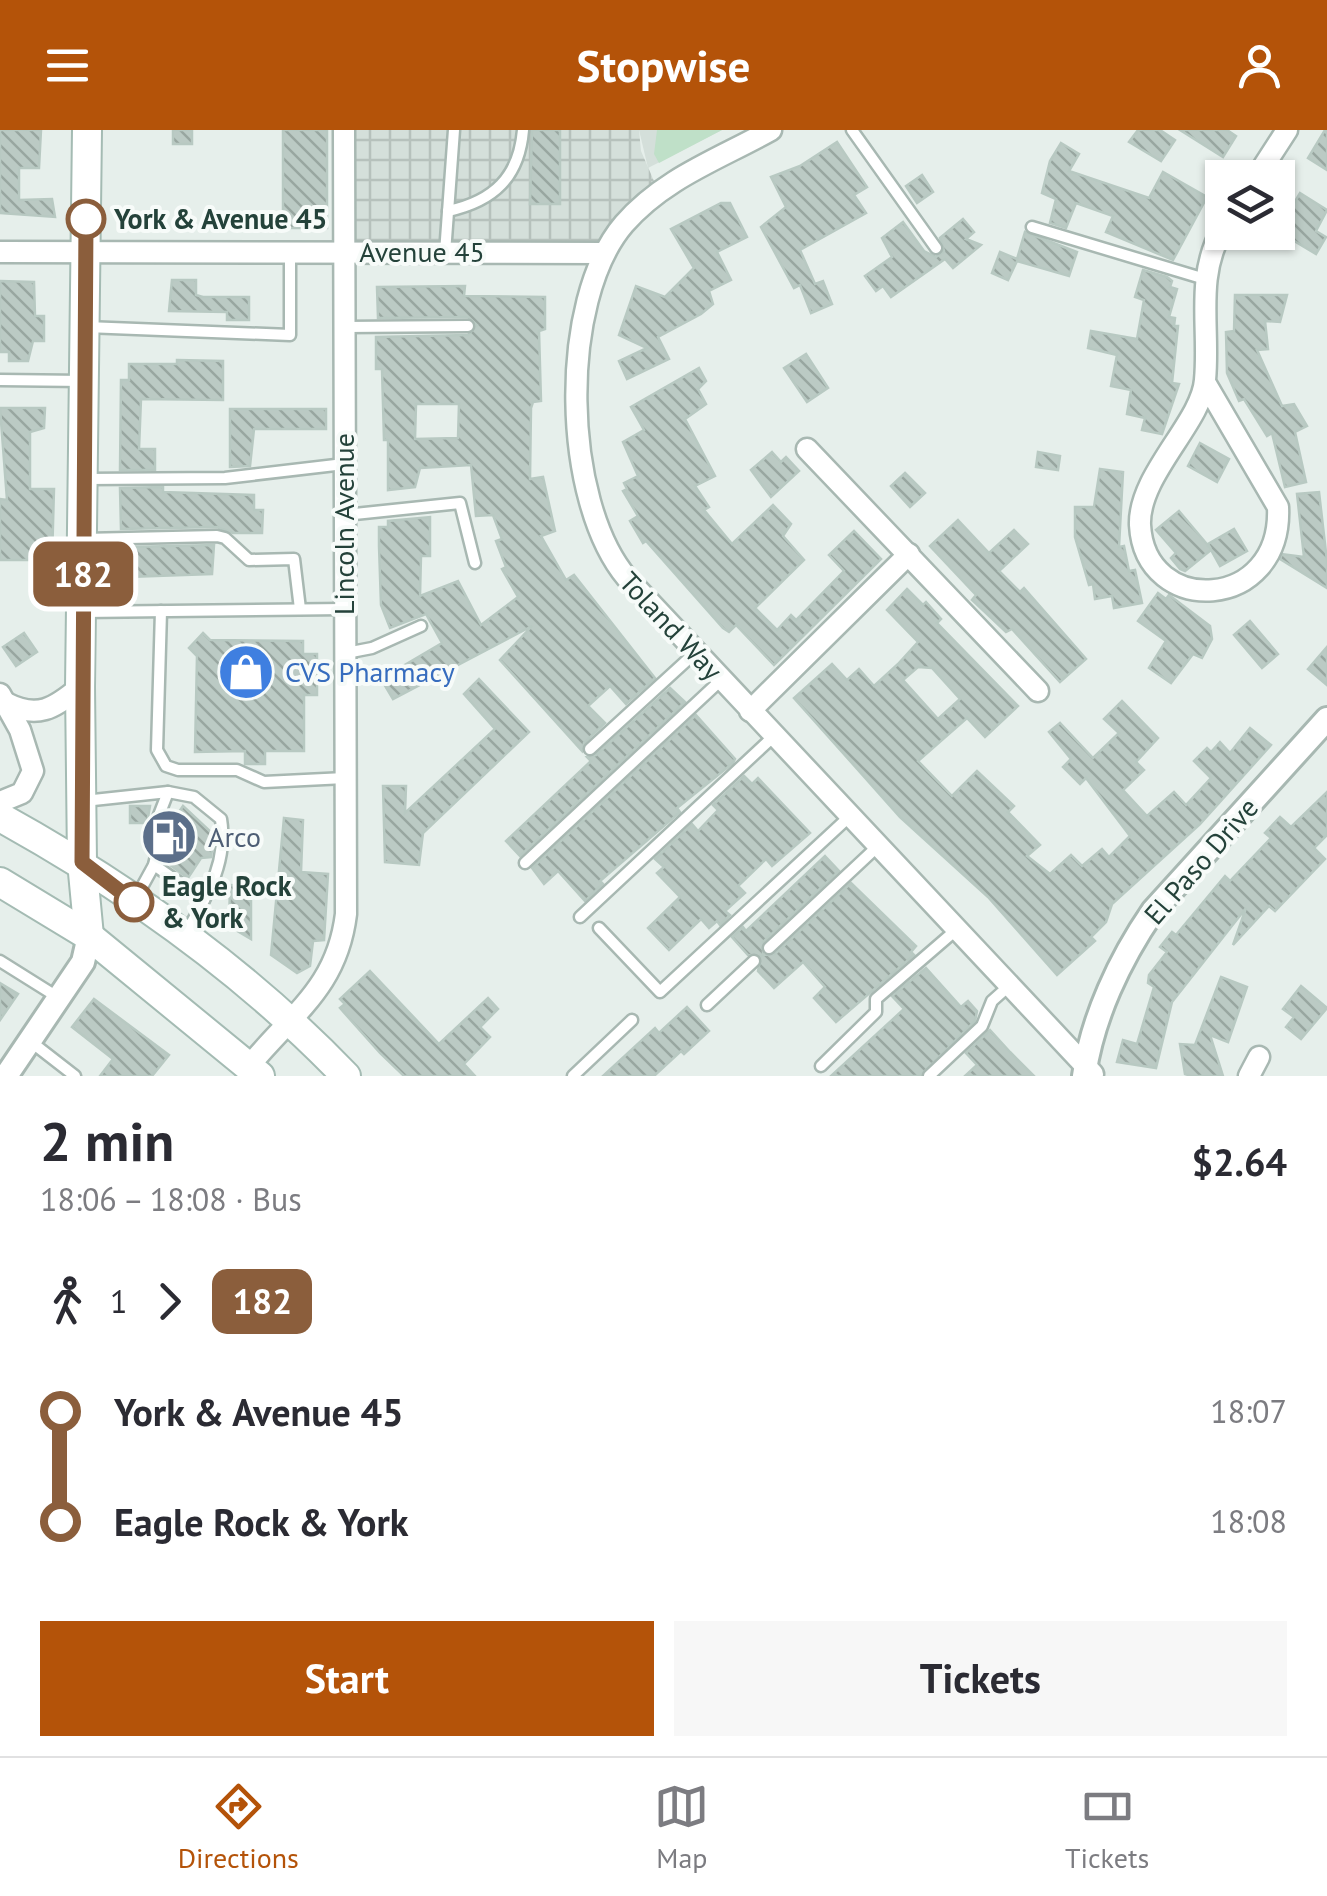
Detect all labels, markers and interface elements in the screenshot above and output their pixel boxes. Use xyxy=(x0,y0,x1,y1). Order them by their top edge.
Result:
text: Stopwise xyxy=(577,36,750,94)
icon: menu xyxy=(40,38,95,93)
icon: person xyxy=(1232,38,1287,93)
map controls xyxy=(1205,160,1295,250)
button: layers xyxy=(1205,160,1295,250)
marker: York & Avenue 45 xyxy=(67,200,105,238)
place label: York & Avenue 45 xyxy=(113,200,327,237)
street label: Avenue 45 xyxy=(359,233,485,270)
street label: Lincoln Avenue xyxy=(325,433,362,615)
line badge: 182 xyxy=(26,542,140,606)
text: 182 xyxy=(53,551,113,597)
street label: Toland Way xyxy=(612,564,731,688)
shop icon: CVS Pharmacy xyxy=(216,642,276,702)
place label: CVS Pharmacy xyxy=(285,653,455,690)
street label: El Paso Drive xyxy=(1135,790,1266,932)
fuel station icon: Arco xyxy=(139,807,199,867)
place label: Arco xyxy=(208,818,261,855)
place label: Eagle Rock & York xyxy=(162,867,292,936)
marker: Eagle Rock & York xyxy=(115,883,153,921)
text: 2 min xyxy=(40,1105,174,1176)
text: $2.64 xyxy=(1191,1137,1287,1186)
text: 18:06 – 18:08 · Bus xyxy=(40,1178,302,1220)
icon: walk xyxy=(40,1274,95,1329)
icon: forward xyxy=(142,1274,197,1329)
text: 182 xyxy=(232,1278,292,1324)
text: 1 xyxy=(110,1280,127,1322)
text: York & Avenue 45 xyxy=(114,1387,404,1436)
text: 18:07 xyxy=(1210,1390,1287,1432)
text: Eagle Rock & York xyxy=(114,1497,408,1546)
text: 18:08 xyxy=(1210,1500,1287,1542)
button: Start xyxy=(40,1621,654,1736)
button: Tickets xyxy=(674,1621,1287,1736)
tab: Directions xyxy=(178,1779,299,1876)
tab: Map xyxy=(654,1779,709,1876)
tab: Tickets xyxy=(1065,1779,1149,1876)

